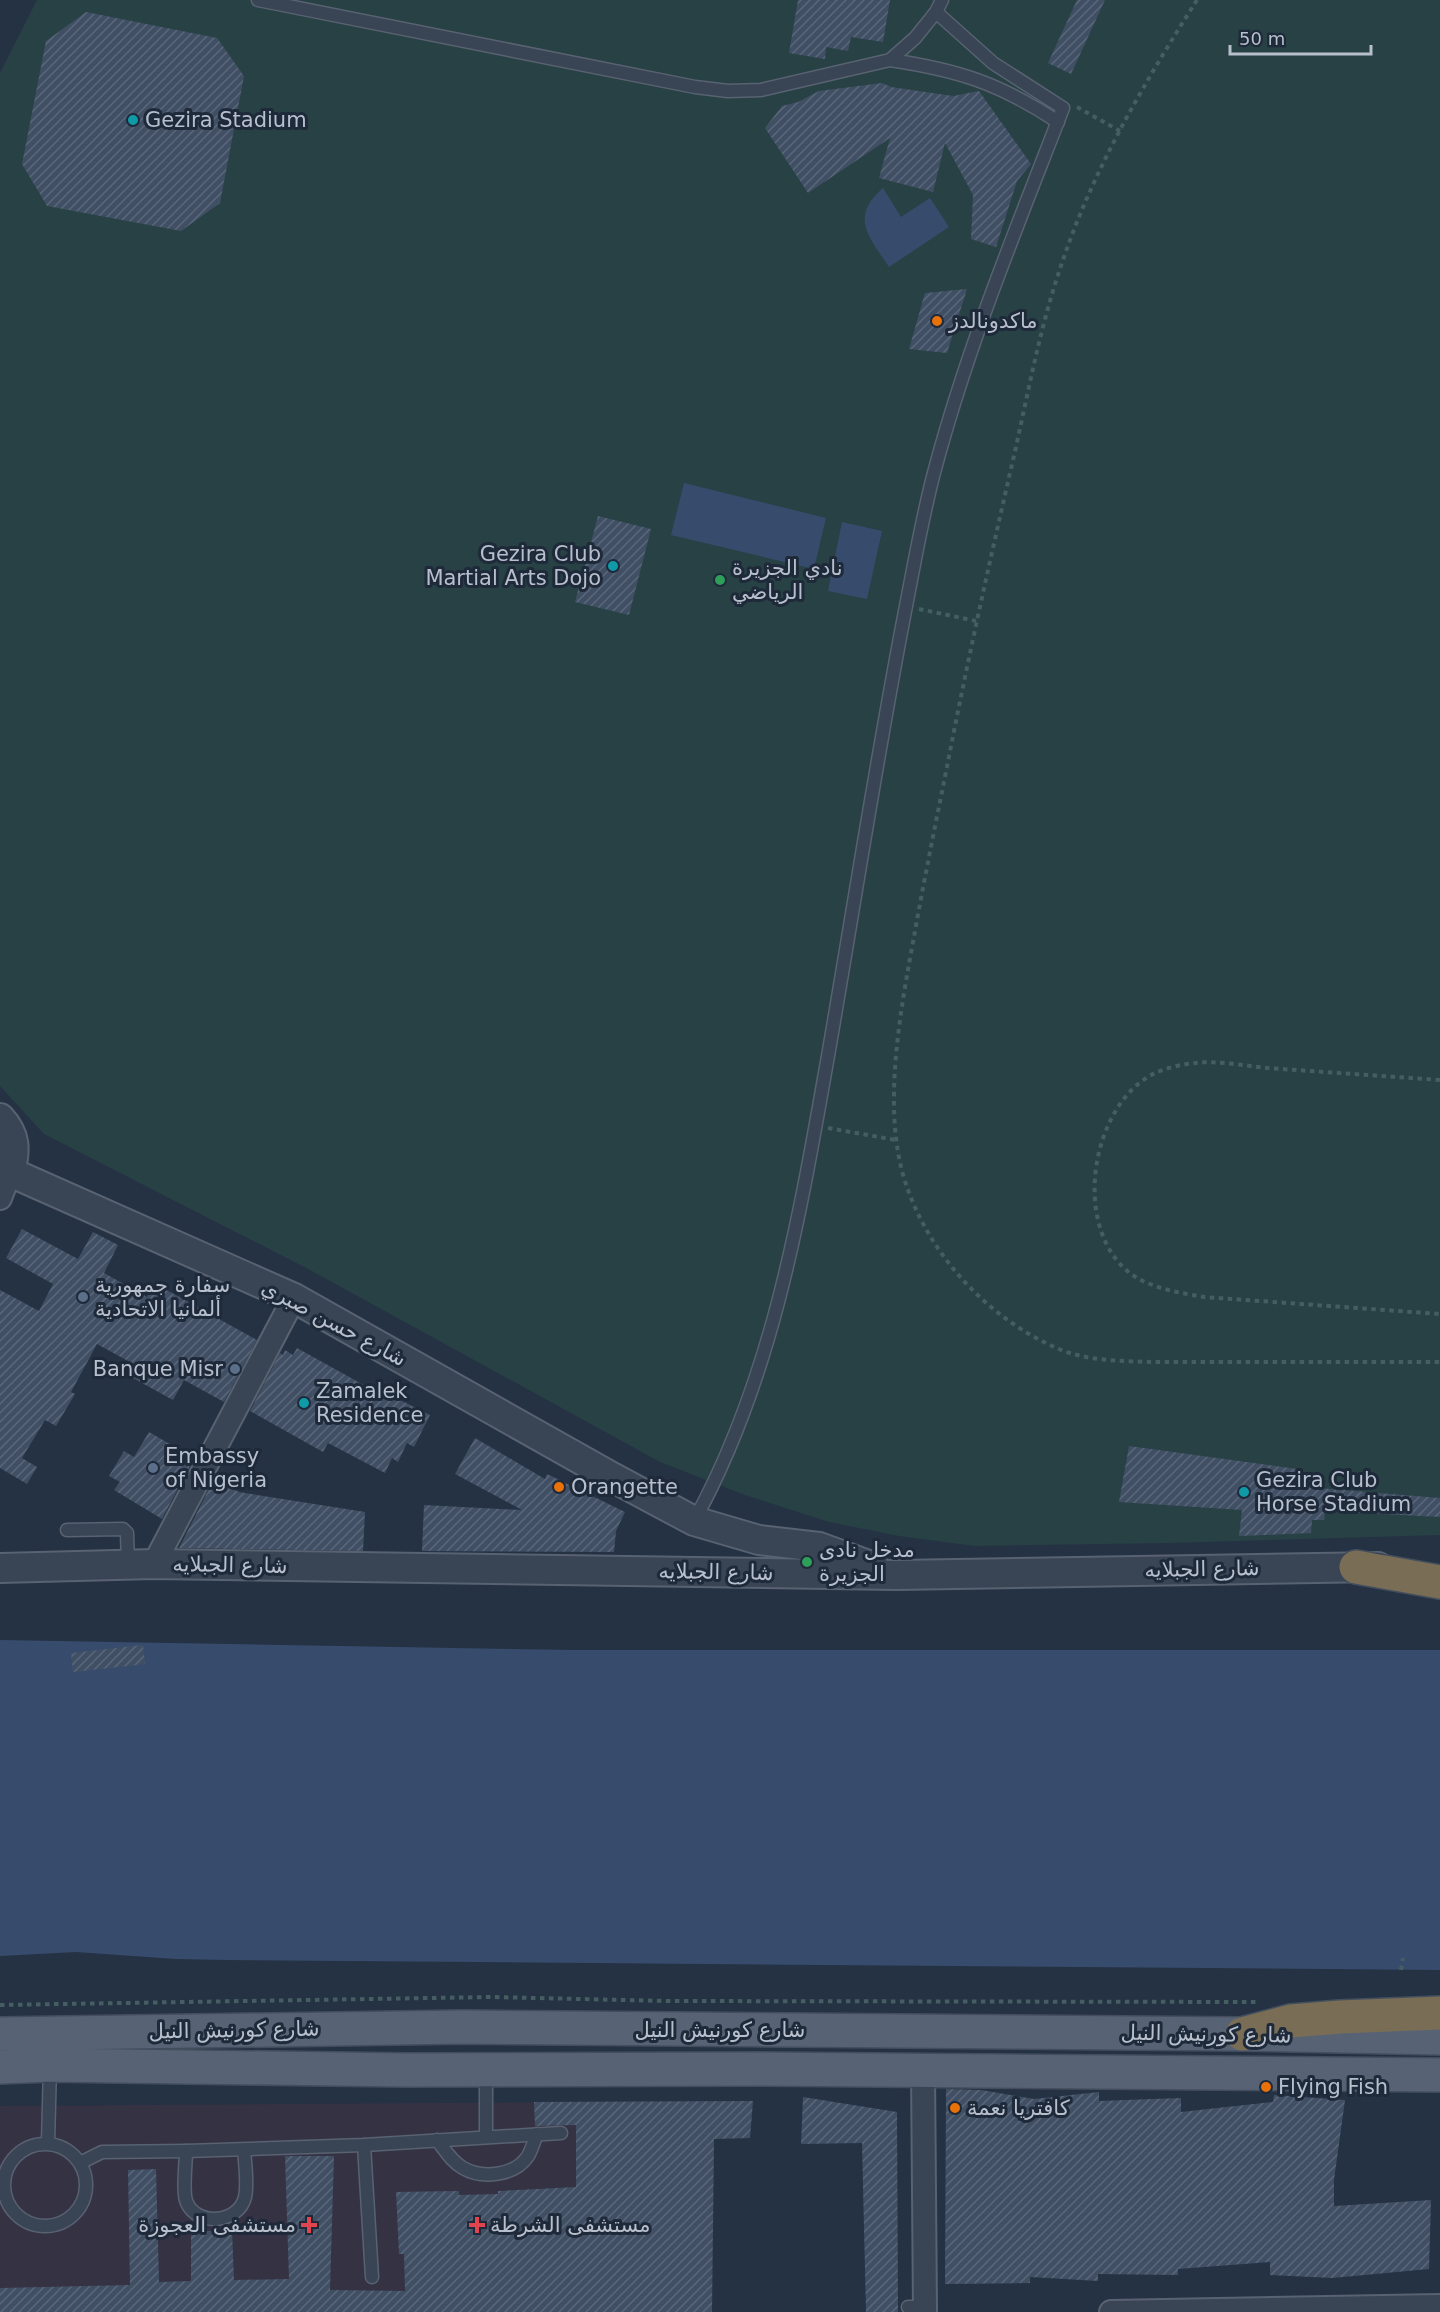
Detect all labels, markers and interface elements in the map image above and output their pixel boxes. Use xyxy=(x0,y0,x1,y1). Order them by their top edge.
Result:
scale bar xyxy=(1230,18,1371,56)
text: 50 m xyxy=(1239,28,1285,49)
place label: Gezira Stadium xyxy=(145,108,307,132)
marker: Gezira Stadium xyxy=(126,113,140,127)
place label: ماكدونالدز xyxy=(948,309,1038,333)
marker: ماكدونالدز xyxy=(930,314,944,328)
place label: Gezira Club Martial Arts Dojo xyxy=(425,542,601,590)
place label: نادي الجزيرة الرياضي xyxy=(732,556,843,604)
marker: Gezira Club Martial Arts Dojo xyxy=(606,559,620,573)
marker: نادي الجزيرة الرياضي xyxy=(713,573,727,587)
place label: سفارة جمهورية ألمانيا الاتحادية xyxy=(95,1273,230,1321)
street label: شارع حسن صبري xyxy=(258,1275,410,1371)
marker: سفارة جمهورية ألمانيا الاتحادية xyxy=(76,1290,90,1304)
place label: Banque Misr xyxy=(93,1357,223,1381)
marker: Banque Misr xyxy=(228,1362,242,1376)
place label: Zamalek Residence xyxy=(316,1379,423,1427)
marker: Zamalek Residence xyxy=(297,1396,311,1410)
place label: Embassy of Nigeria xyxy=(165,1444,267,1492)
marker: Embassy of Nigeria xyxy=(146,1461,160,1475)
place label: Gezira Club Horse Stadium xyxy=(1256,1468,1411,1516)
place label: Orangette xyxy=(571,1475,678,1499)
marker: Orangette xyxy=(552,1480,566,1494)
marker: Gezira Club Horse Stadium xyxy=(1237,1485,1251,1499)
place label: مدخل نادى الجزيرة xyxy=(819,1538,915,1586)
street label: شارع الجبلايه xyxy=(172,1552,288,1578)
marker: مدخل نادى الجزيرة xyxy=(800,1555,814,1569)
street label: شارع الجبلايه xyxy=(1144,1556,1260,1582)
street label: شارع الجبلايه xyxy=(658,1559,774,1585)
street label: شارع كورنيش النيل xyxy=(148,2017,320,2043)
street label: شارع كورنيش النيل xyxy=(635,2018,805,2042)
street label: شارع كورنيش النيل xyxy=(1120,2021,1292,2047)
place label: Flying Fish xyxy=(1278,2075,1388,2099)
marker: Flying Fish xyxy=(1259,2080,1273,2094)
place label: كافتريا نعمة xyxy=(967,2096,1070,2120)
marker: كافتريا نعمة xyxy=(948,2101,962,2115)
place label: مستشفى العجوزة xyxy=(138,2213,296,2237)
place label: مستشفى الشرطة xyxy=(490,2213,650,2237)
marker: مستشفى العجوزة xyxy=(300,2216,318,2234)
marker: مستشفى الشرطة xyxy=(468,2216,486,2234)

